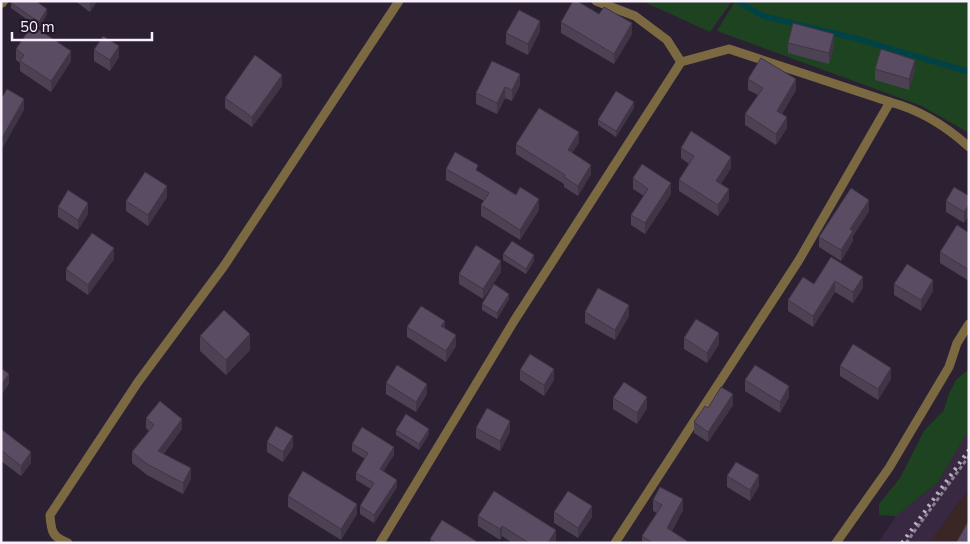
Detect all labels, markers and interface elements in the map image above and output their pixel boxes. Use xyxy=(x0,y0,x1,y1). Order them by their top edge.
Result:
scale bar xyxy=(12,10,152,42)
text: 50 m xyxy=(20,17,55,37)

